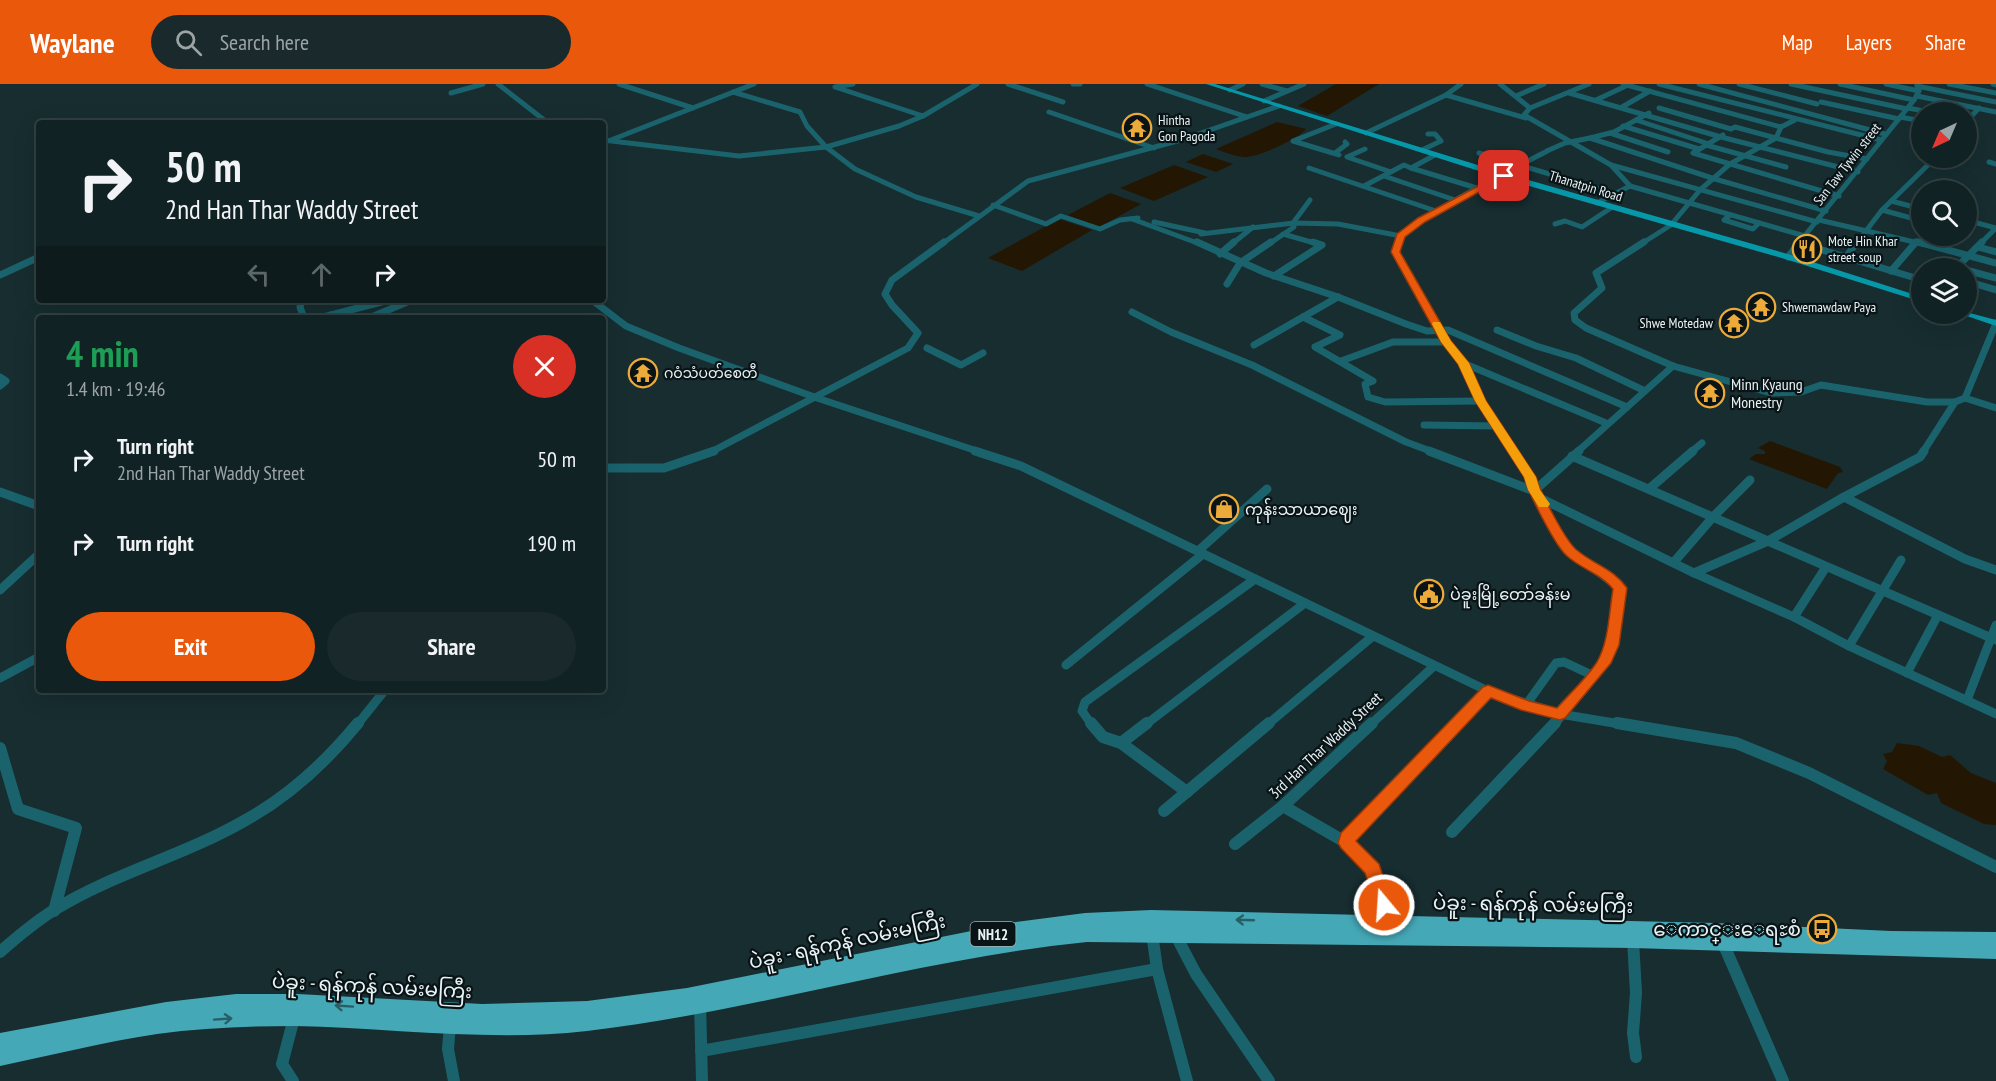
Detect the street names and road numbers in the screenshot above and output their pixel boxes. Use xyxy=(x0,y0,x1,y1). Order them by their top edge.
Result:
street label: San Taw Tywin street xyxy=(1809,119,1885,209)
street label: Thanatpin Road xyxy=(1547,166,1625,206)
street label: 3rd Han Thar Waddy Street xyxy=(1264,687,1386,803)
street label: ပဲခူး - ရန်ကုန် လမ်းမကြီး xyxy=(1432,888,1633,923)
street label: ပဲခူး - ရန်ကုန် လမ်းမကြီး xyxy=(746,906,949,978)
road number: NH12 xyxy=(970,922,1016,946)
street label: ပဲခူး - ရန်ကုန် လမ်းမကြီး xyxy=(271,967,473,1008)

